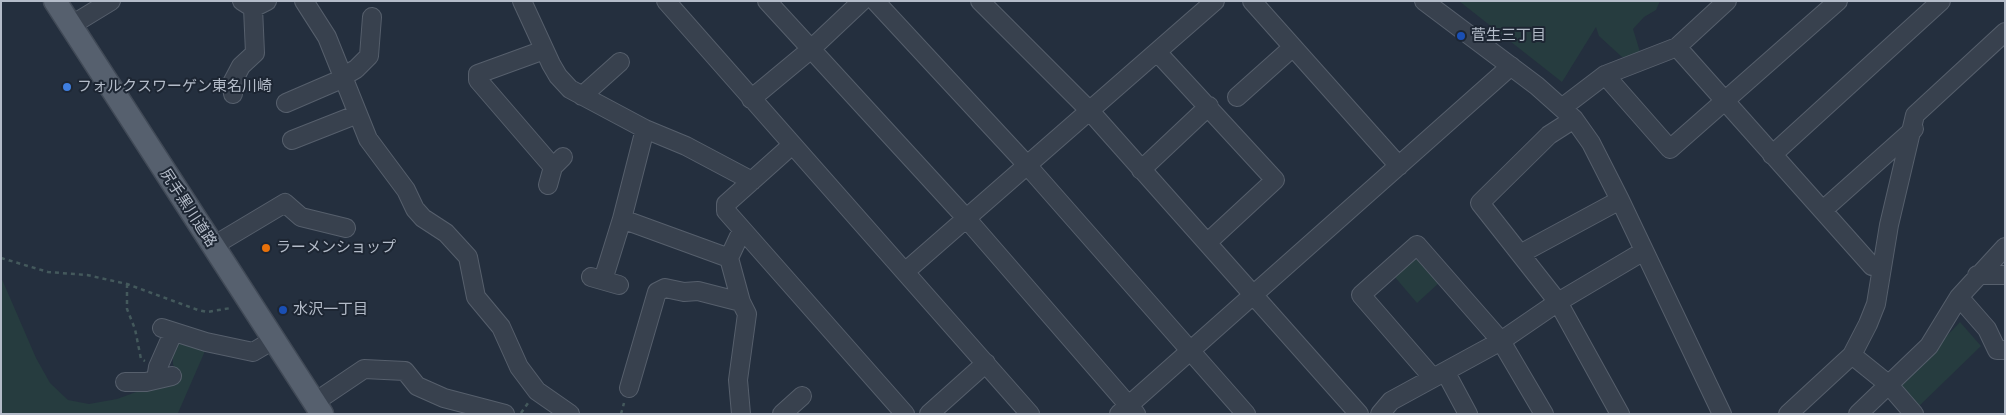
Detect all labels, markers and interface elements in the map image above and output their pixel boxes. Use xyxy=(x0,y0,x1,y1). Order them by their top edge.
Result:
place label: 菅生三丁目 xyxy=(1471,27,1546,45)
marker: 菅生三丁目 xyxy=(1455,30,1467,42)
place label: フォルクスワーゲン東名川崎 xyxy=(77,78,272,96)
marker: フォルクスワーゲン東名川崎 xyxy=(61,81,73,93)
street label: 尻手黒川道路 xyxy=(156,165,220,251)
place label: ラーメンショップ xyxy=(276,239,396,257)
marker: ラーメンショップ xyxy=(260,242,272,254)
place label: 水沢一丁目 xyxy=(293,301,368,319)
marker: 水沢一丁目 xyxy=(277,304,289,316)

